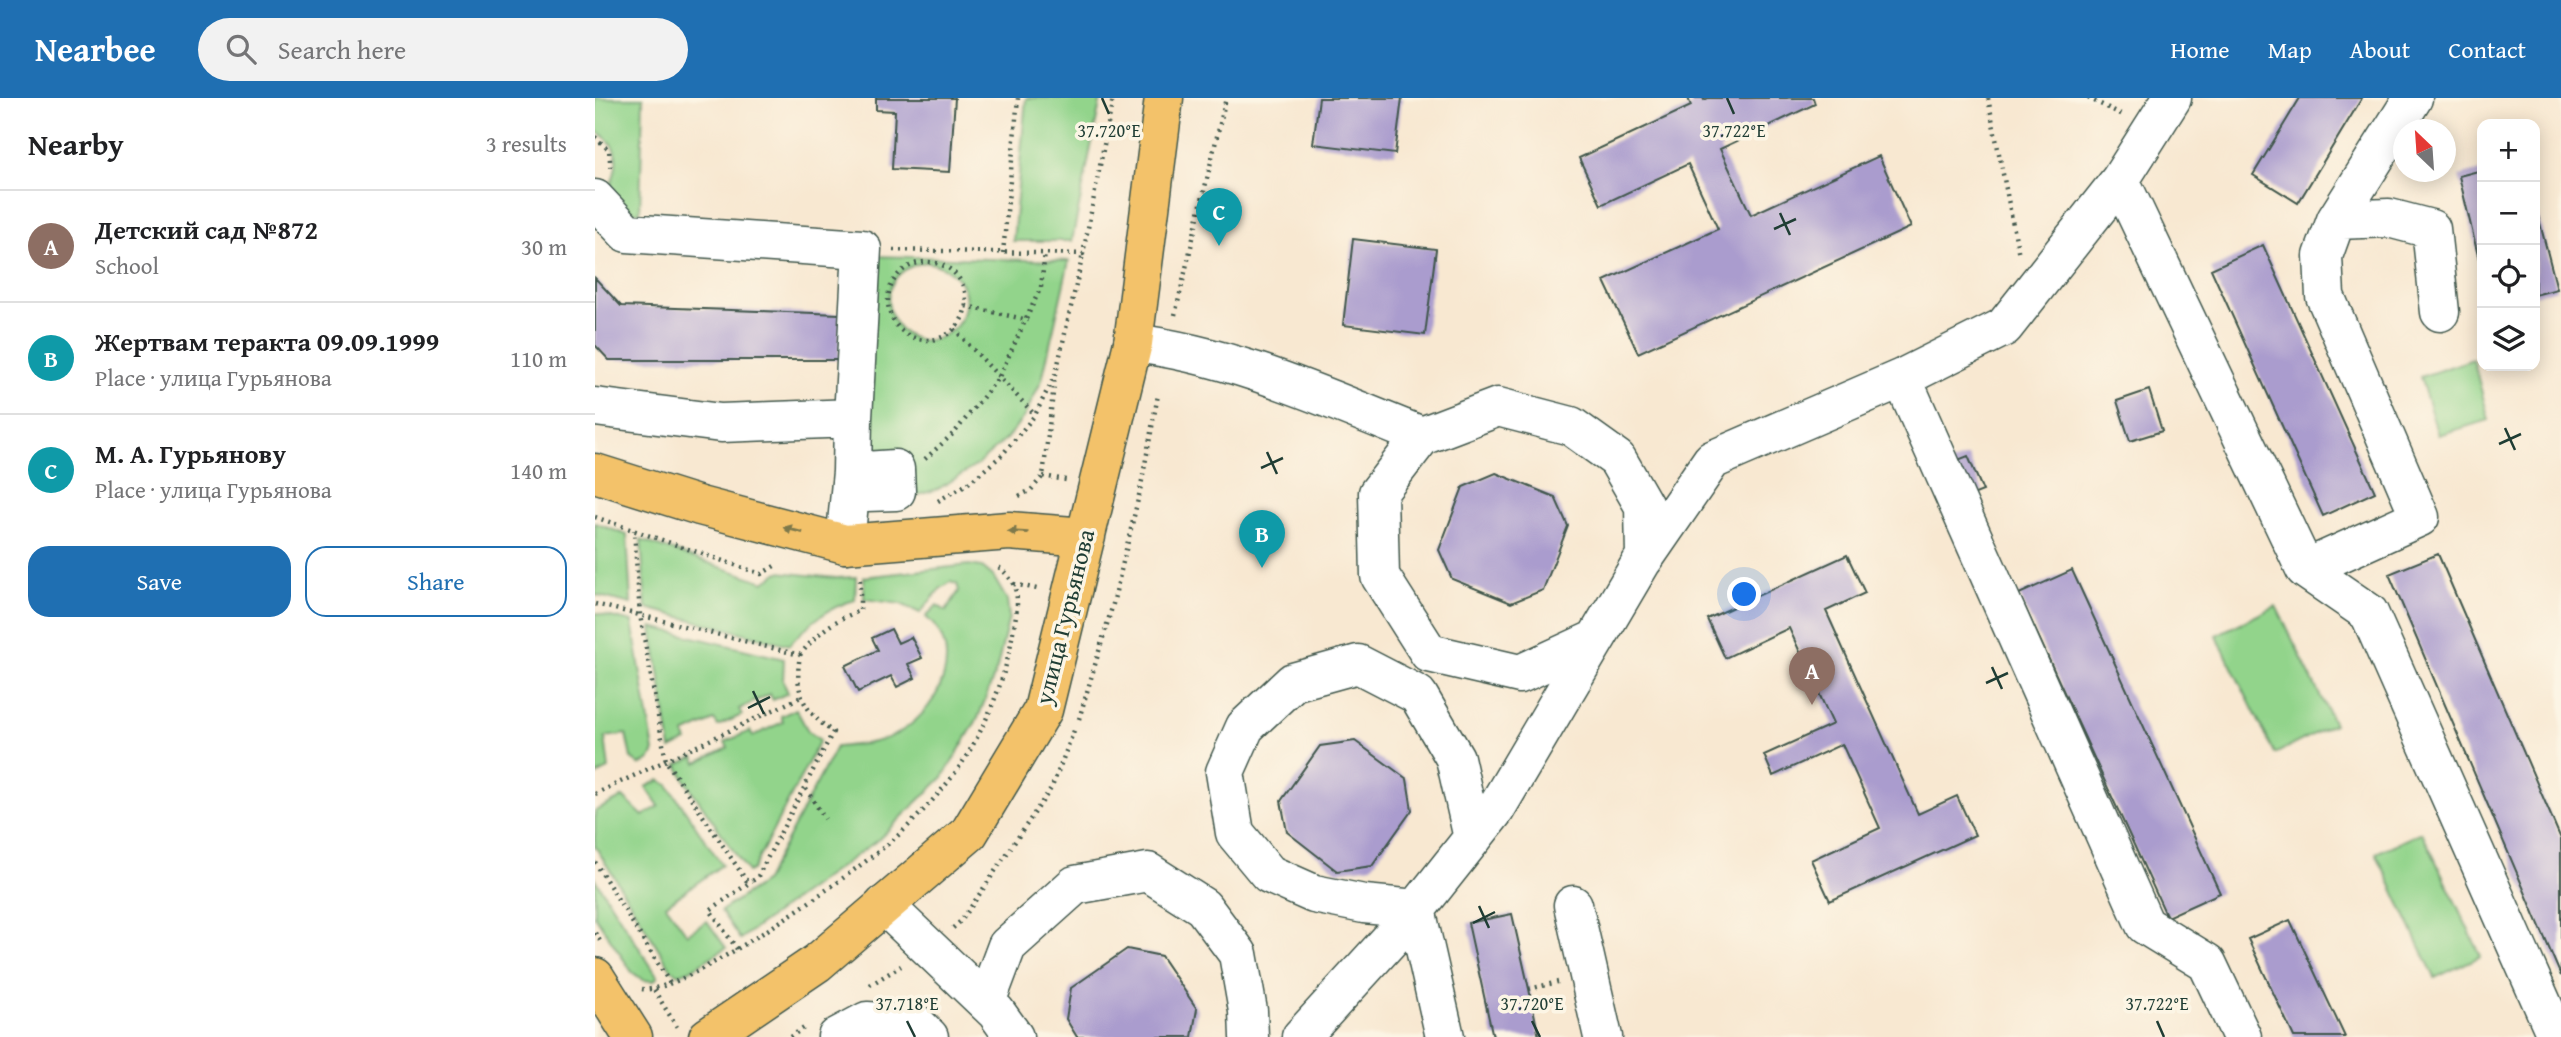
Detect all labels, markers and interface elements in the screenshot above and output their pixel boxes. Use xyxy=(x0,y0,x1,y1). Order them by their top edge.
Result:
search box xyxy=(198,18,688,81)
text: Nearbee xyxy=(35,25,156,73)
icon: search xyxy=(222,30,260,68)
text: Search here xyxy=(278,30,406,69)
text: Home xyxy=(2171,32,2230,67)
text: Map xyxy=(2268,32,2312,67)
text: About xyxy=(2350,32,2410,67)
text: Contact xyxy=(2448,32,2526,67)
text: 37.720°E xyxy=(1077,117,1141,144)
text: 37.722°E xyxy=(1702,117,1766,144)
north arrow xyxy=(2393,119,2456,182)
map controls xyxy=(2477,119,2540,371)
button: + xyxy=(2477,119,2540,182)
text: Nearby xyxy=(28,122,124,166)
text: 3 results xyxy=(486,127,567,160)
button: − xyxy=(2477,182,2540,245)
pin: C xyxy=(1196,188,1242,246)
text: Детский сад №872 xyxy=(95,210,318,249)
text: A xyxy=(44,230,58,263)
text: 30 m xyxy=(521,230,567,263)
button: locate xyxy=(2477,245,2540,308)
text: School xyxy=(95,249,159,282)
button: layers xyxy=(2477,308,2540,371)
text: Жертвам теракта 09.09.1999 xyxy=(95,322,439,361)
text: B xyxy=(44,342,58,375)
text: 110 m xyxy=(510,342,567,375)
text: Place · улица Гурьянова xyxy=(95,361,332,394)
text: М. А. Гурьянову xyxy=(95,434,286,473)
text: C xyxy=(44,454,58,487)
text: 140 m xyxy=(510,454,567,487)
text: Place · улица Гурьянова xyxy=(95,473,332,506)
pin: B xyxy=(1239,510,1285,568)
one-way arrow xyxy=(781,524,803,535)
street label: улица Гурьянова xyxy=(1026,525,1103,709)
one-way arrow xyxy=(1007,527,1029,538)
button: Save xyxy=(28,546,291,617)
button: Share xyxy=(305,546,567,617)
your location xyxy=(1727,577,1761,611)
pin: A xyxy=(1789,647,1835,705)
text: 37.718°E xyxy=(875,990,939,1017)
text: 37.720°E xyxy=(1500,990,1564,1017)
text: 37.722°E xyxy=(2125,990,2189,1017)

